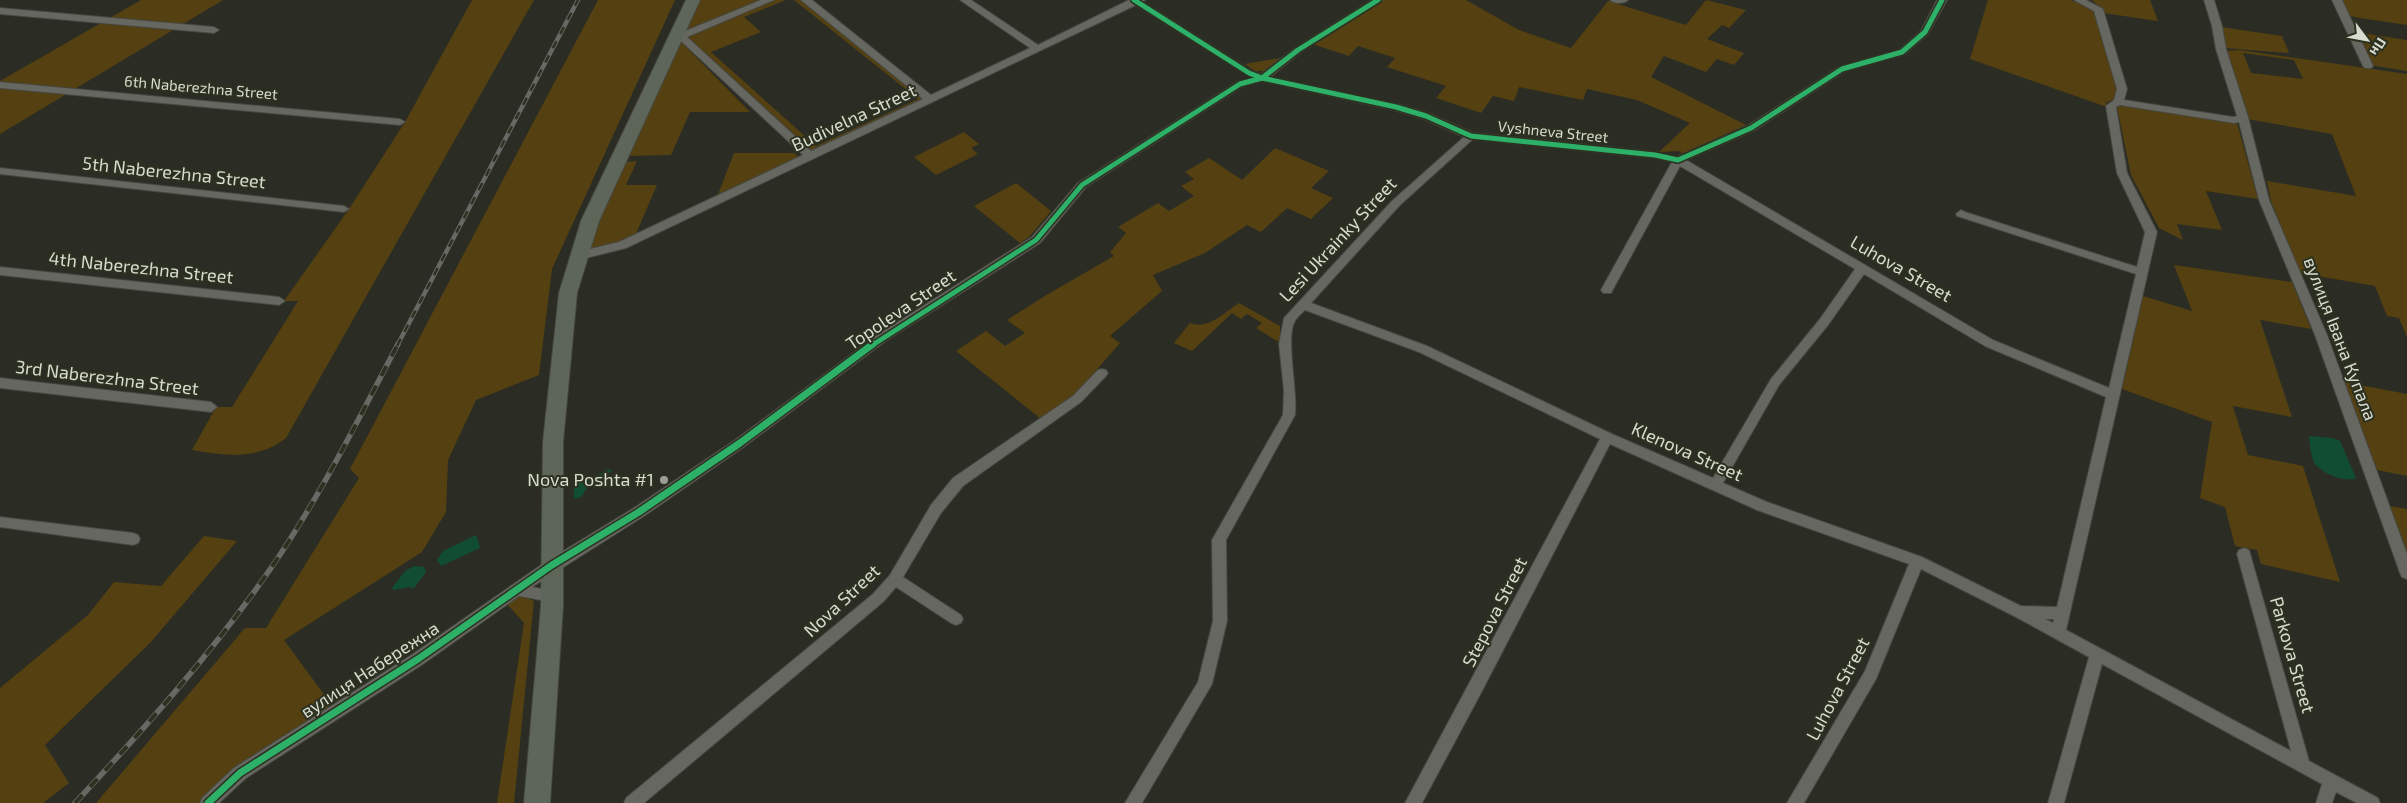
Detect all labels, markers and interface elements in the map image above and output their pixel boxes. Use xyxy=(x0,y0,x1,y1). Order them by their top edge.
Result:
north arrow xyxy=(2342,15,2392,65)
text: Пн xyxy=(2366,35,2390,59)
street label: 6th Naberezhna Street xyxy=(124,71,279,103)
street label: Budivelna Street xyxy=(788,79,920,156)
street label: Vyshneva Street xyxy=(1497,116,1610,146)
street label: 5th Naberezhna Street xyxy=(81,151,267,193)
street label: Lesi Ukrainky Street xyxy=(1274,172,1401,306)
street label: Luhova Street xyxy=(1847,230,1956,306)
street label: 4th Naberezhna Street xyxy=(48,246,235,288)
street label: вулиця Івана Купала xyxy=(2300,254,2382,424)
street label: Topoleva Street xyxy=(841,264,960,354)
street label: 3rd Naberezhna Street xyxy=(14,355,200,399)
street label: Klenova Street xyxy=(1628,417,1747,486)
place label: Nova Poshta #1 xyxy=(527,468,654,490)
marker: Nova Poshta #1 xyxy=(658,474,670,486)
street label: Stepova Street xyxy=(1457,553,1531,670)
street label: Nova Street xyxy=(799,559,884,641)
street label: Parkova Street xyxy=(2266,594,2320,716)
street label: вулиця Набережна xyxy=(296,616,443,722)
street label: Luhova Street xyxy=(1801,633,1874,744)

